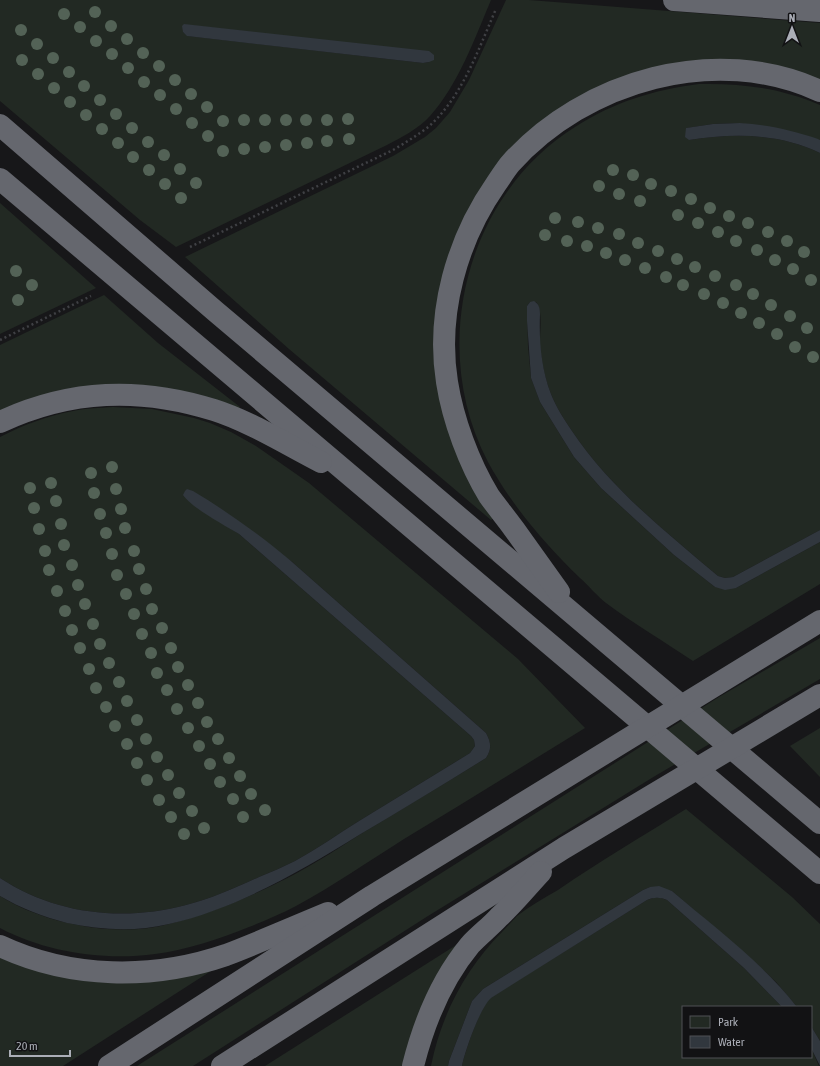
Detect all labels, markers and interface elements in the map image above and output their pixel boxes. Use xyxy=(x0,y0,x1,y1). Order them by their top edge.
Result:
north arrow xyxy=(772,8,812,48)
text: N xyxy=(789,12,795,24)
legend xyxy=(682,1006,812,1058)
text: Park xyxy=(718,1015,739,1029)
scale bar xyxy=(10,1032,70,1058)
text: Water xyxy=(718,1035,745,1049)
text: 20 m xyxy=(16,1039,38,1053)

